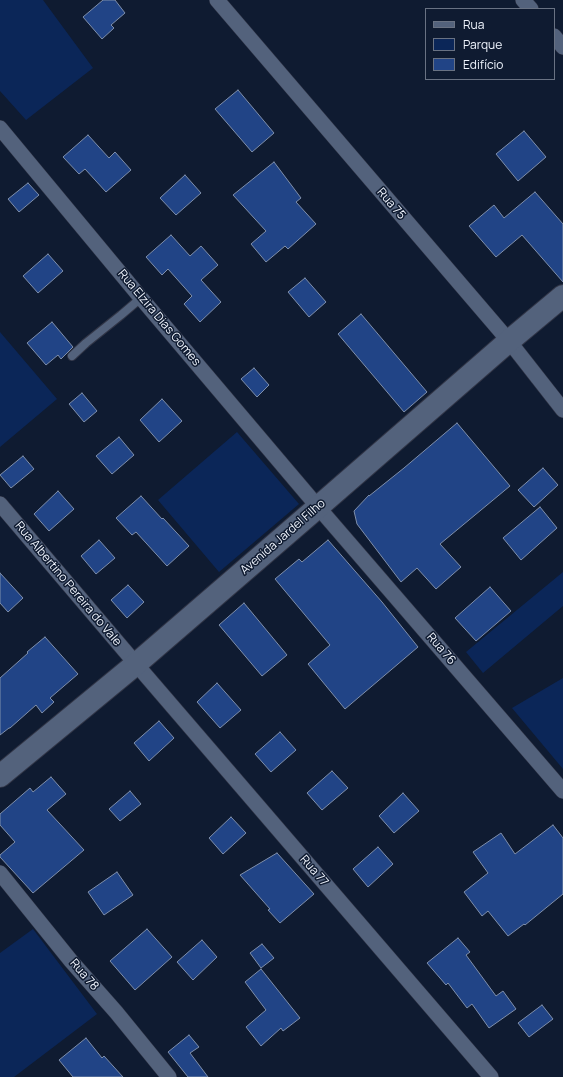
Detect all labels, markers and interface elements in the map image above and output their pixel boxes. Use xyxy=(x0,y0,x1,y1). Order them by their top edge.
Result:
legend xyxy=(425,8,555,80)
text: Rua xyxy=(463,16,484,33)
text: Parque xyxy=(463,36,502,53)
text: Edifício xyxy=(463,56,503,73)
street label: Rua 75 xyxy=(374,185,408,223)
street label: Rua Elzira Dias Gomes xyxy=(115,267,203,369)
street label: Avenida Jardel Filho xyxy=(238,496,328,578)
street label: Rua Albertino Pereira do Vale xyxy=(12,519,124,649)
street label: Rua 76 xyxy=(423,630,459,668)
street label: Rua 77 xyxy=(297,853,331,889)
street label: Rua 78 xyxy=(67,956,101,994)

